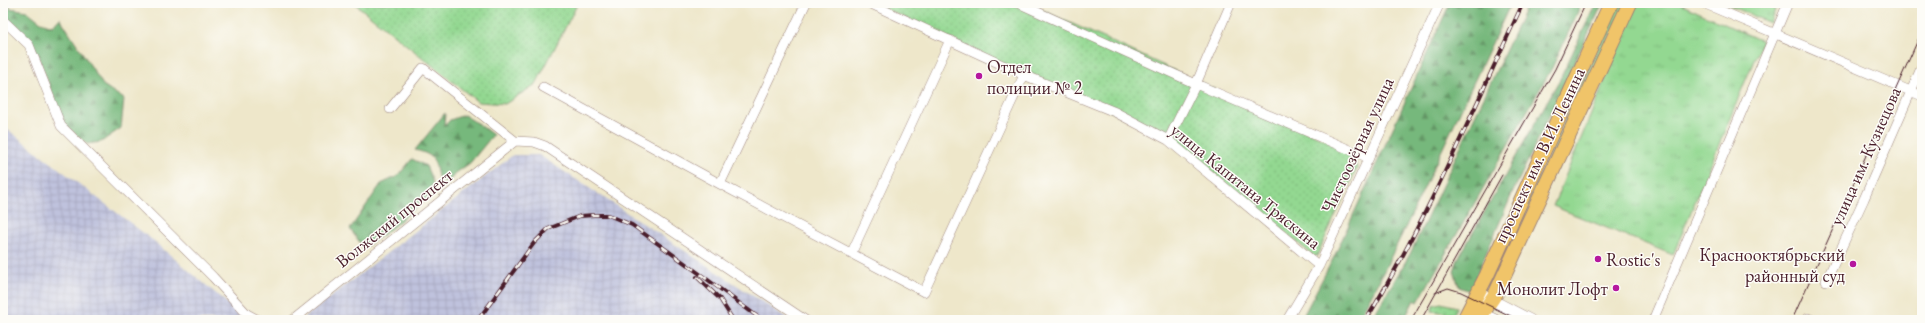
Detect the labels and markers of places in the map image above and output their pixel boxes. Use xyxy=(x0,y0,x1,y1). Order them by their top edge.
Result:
place label: Отдел полиции № 2 xyxy=(987,55,1083,99)
marker: Отдел полиции № 2 xyxy=(974,71,984,81)
place label: Краснооктябрьский районный суд xyxy=(1699,243,1845,287)
place label: Rostic's xyxy=(1606,248,1661,271)
marker: Rostic's xyxy=(1593,254,1603,264)
marker: Краснооктябрьский районный суд xyxy=(1848,259,1858,269)
place label: Монолит Лофт xyxy=(1497,277,1609,300)
marker: Монолит Лофт xyxy=(1611,283,1621,293)

